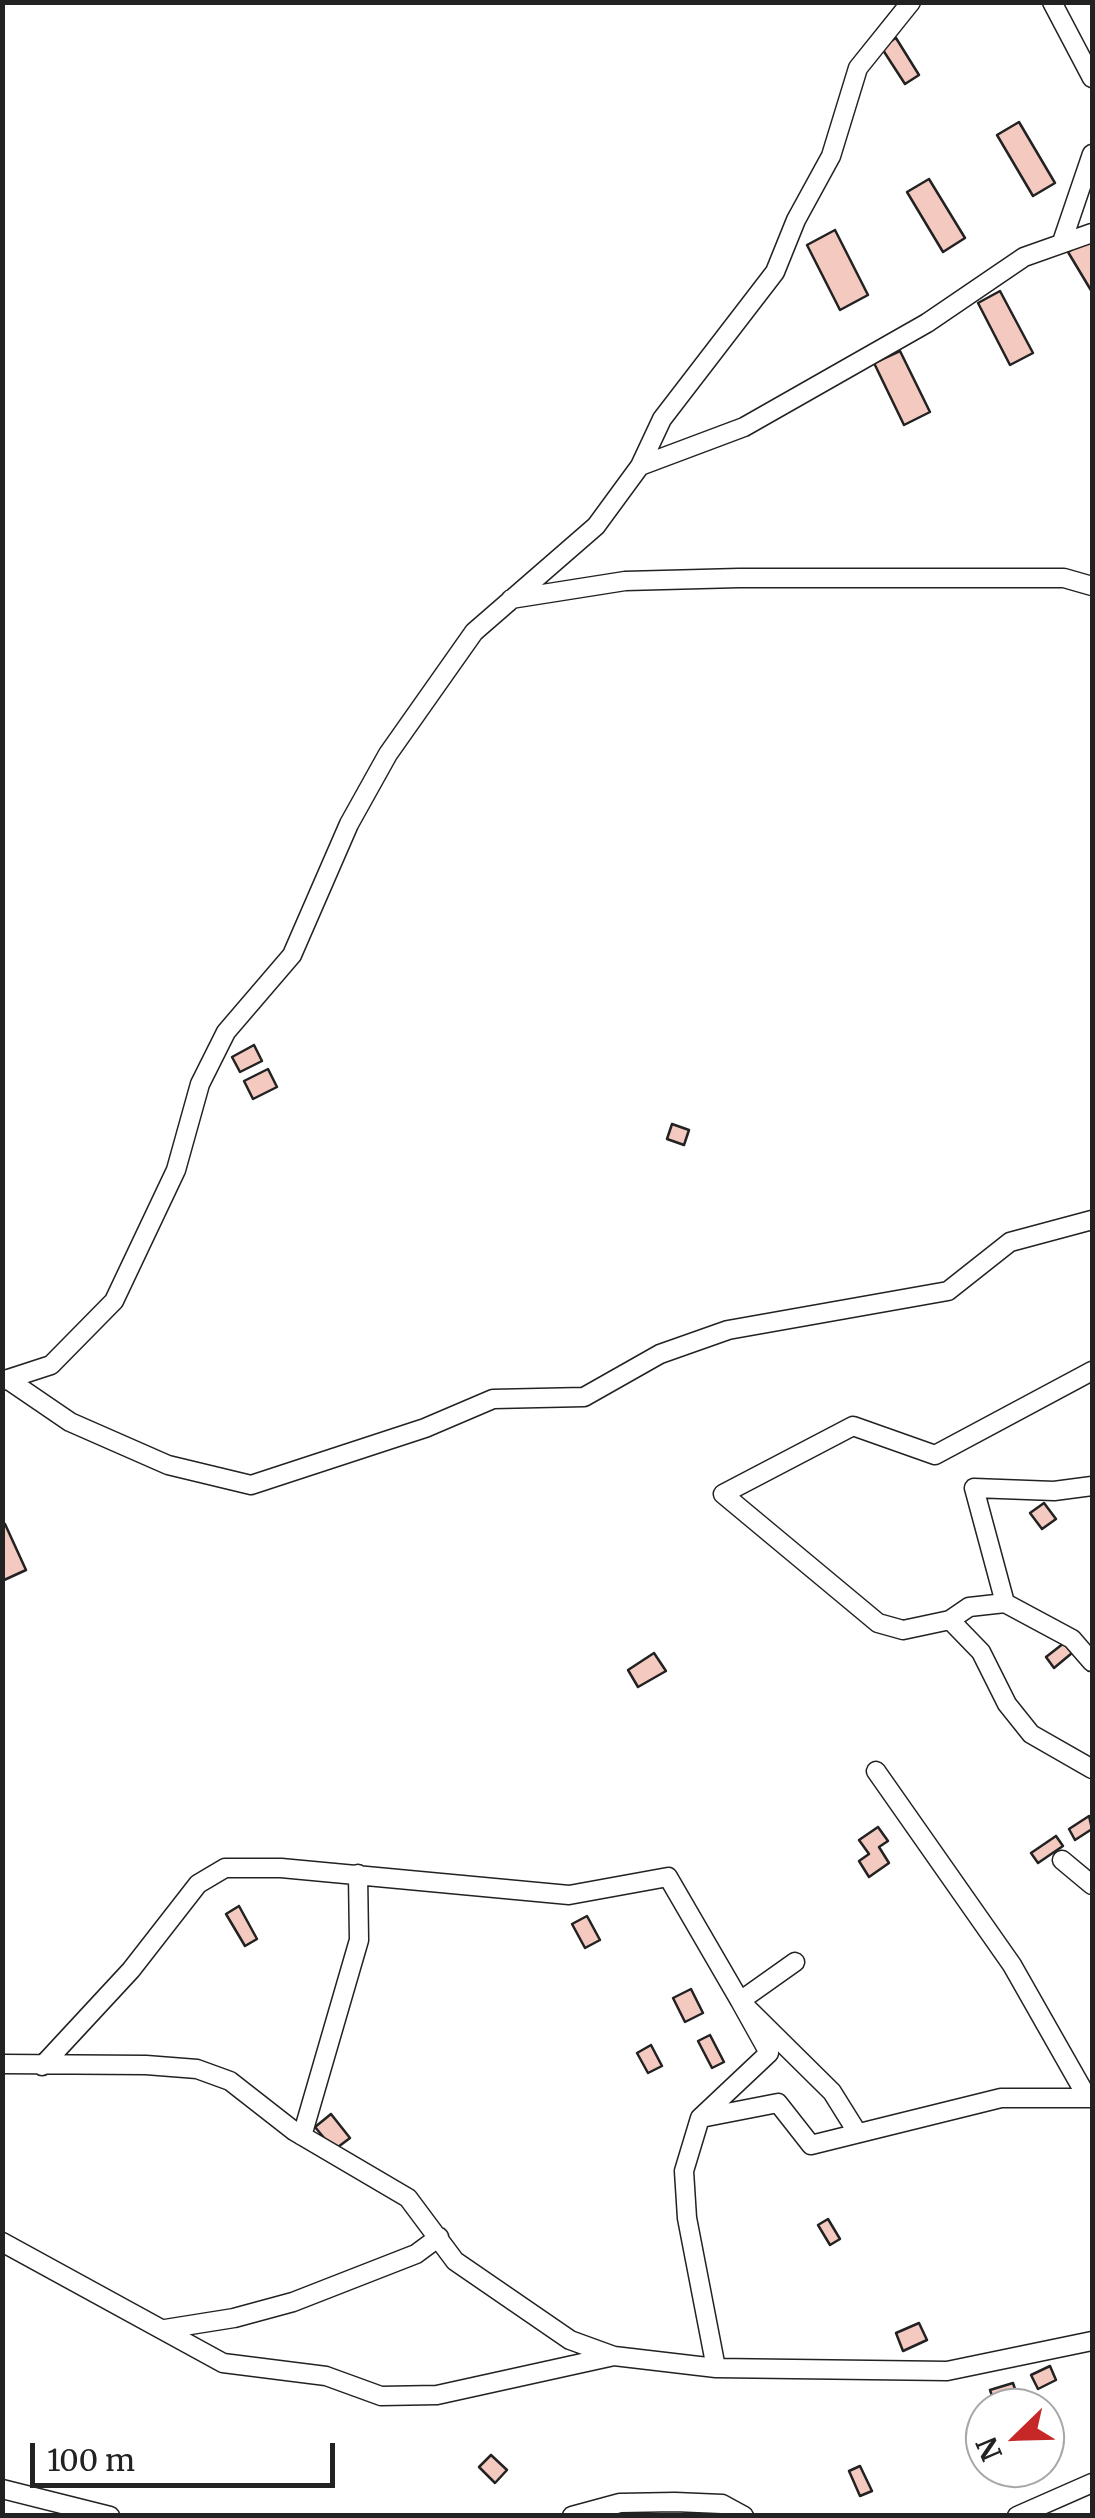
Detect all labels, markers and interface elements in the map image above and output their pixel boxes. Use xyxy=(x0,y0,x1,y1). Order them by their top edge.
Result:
north arrow xyxy=(965,2388,1065,2488)
scale bar xyxy=(35,2423,340,2485)
text: N xyxy=(968,2432,1010,2466)
text: 100 m xyxy=(47,2441,135,2479)

